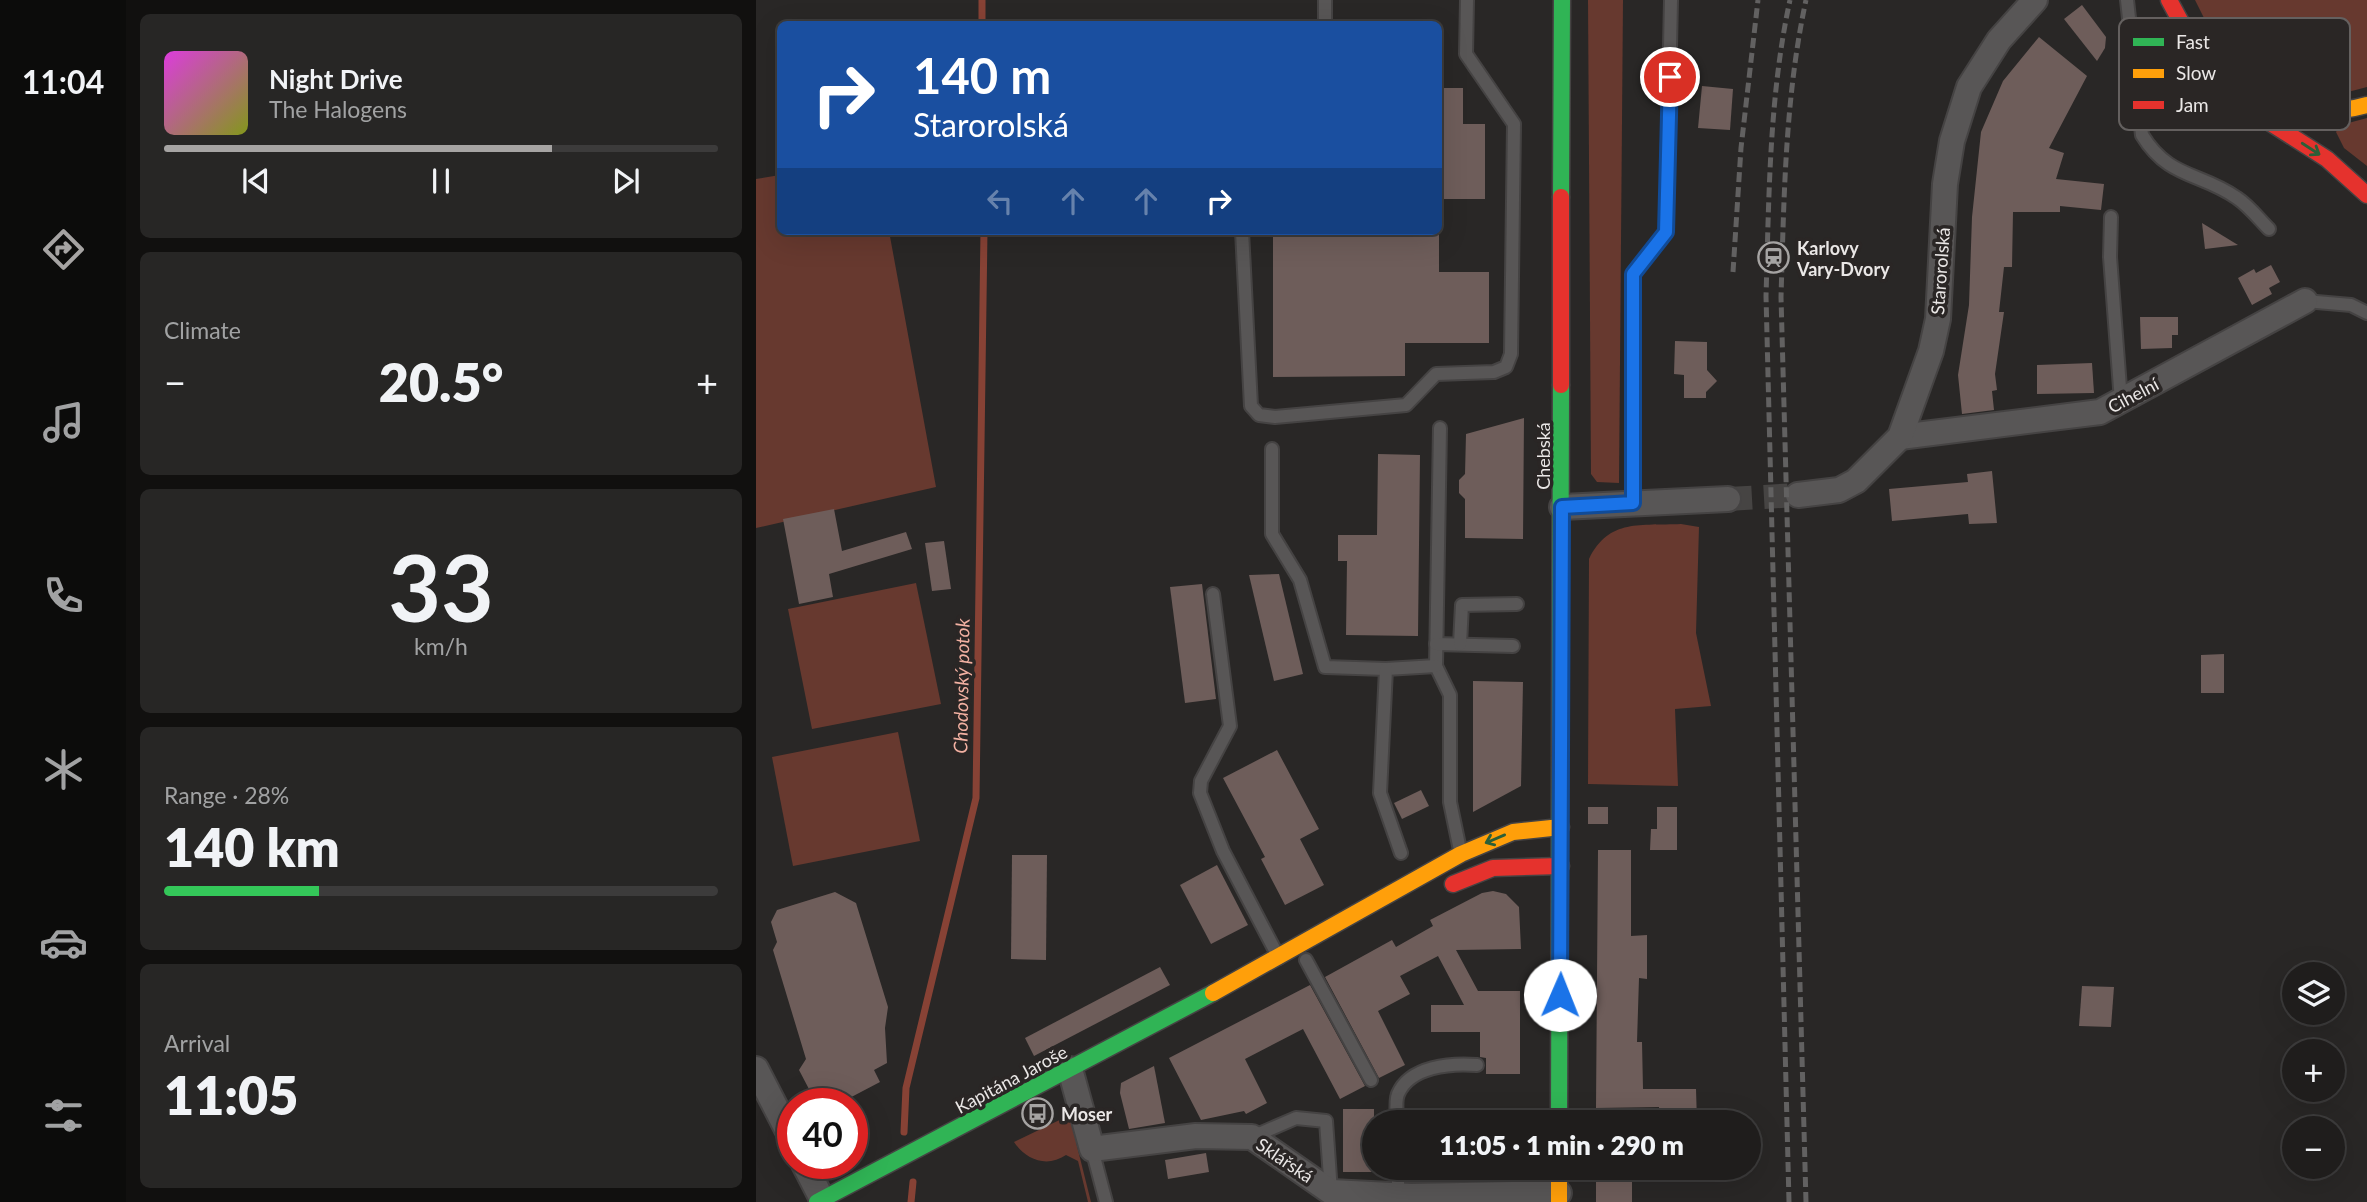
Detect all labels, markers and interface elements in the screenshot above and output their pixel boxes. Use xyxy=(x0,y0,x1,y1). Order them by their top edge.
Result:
legend xyxy=(2119,18,2350,130)
text: Fast xyxy=(2176,30,2210,53)
text: 140 m xyxy=(913,46,1051,104)
pin xyxy=(1640,47,1700,107)
icon: right xyxy=(798,49,889,140)
icon: arrive xyxy=(1651,58,1689,96)
text: Slow xyxy=(2176,61,2216,84)
text: 11:04 xyxy=(22,62,104,101)
text: Night Drive xyxy=(269,63,403,95)
text: Jam xyxy=(2176,93,2209,116)
text: The Halogens xyxy=(269,95,407,123)
text: Starorolská xyxy=(913,105,1069,144)
one-way arrow xyxy=(2301,143,2321,157)
icon: previous xyxy=(237,162,275,200)
icon: pause xyxy=(422,162,460,200)
icon: next xyxy=(607,162,645,200)
icon: left xyxy=(981,182,1019,220)
icon: ahead xyxy=(1054,182,1092,220)
icon: ahead xyxy=(1127,182,1165,220)
icon: right xyxy=(1200,182,1238,220)
icon: directions xyxy=(39,225,88,274)
street label: Starorolská xyxy=(1926,227,1954,315)
place label: Karlovy Vary-Dvory xyxy=(1796,237,1890,280)
station icon: Karlovy Vary-Dvory xyxy=(1757,241,1791,275)
text: Climate xyxy=(164,316,241,344)
text: 20.5° xyxy=(379,351,503,413)
text: − xyxy=(164,359,186,405)
text: + xyxy=(696,359,718,405)
street label: Cihelní xyxy=(2104,372,2163,418)
icon: music xyxy=(39,398,88,447)
street label: Chebská xyxy=(1532,422,1554,490)
text: 33 xyxy=(388,532,494,641)
icon: phone xyxy=(39,571,88,620)
water label: Chodovský potok xyxy=(948,617,974,754)
text: km/h xyxy=(414,632,468,660)
icon: climate xyxy=(39,745,88,794)
text: Range · 28% xyxy=(164,781,289,809)
text: 140 km xyxy=(164,816,340,878)
one-way arrow xyxy=(1484,834,1506,847)
icon: car xyxy=(39,918,88,967)
position arrow xyxy=(1523,958,1597,1032)
map controls xyxy=(2282,962,2345,1179)
button: layers xyxy=(2282,962,2345,1025)
text: Arrival xyxy=(164,1029,230,1057)
button: + xyxy=(2282,1039,2345,1102)
street label: Kapitána Jaroše xyxy=(951,1040,1071,1118)
text: 11:05 xyxy=(164,1064,298,1126)
speed limit sign: 40 xyxy=(777,1088,868,1179)
icon: filters xyxy=(39,1091,88,1140)
bus stop icon: Moser xyxy=(1021,1097,1055,1131)
place label: Moser xyxy=(1061,1103,1113,1125)
button: − xyxy=(2282,1116,2345,1179)
text: 11:05 · 1 min · 290 m xyxy=(1439,1129,1684,1161)
street label: Sklářská xyxy=(1252,1133,1318,1187)

